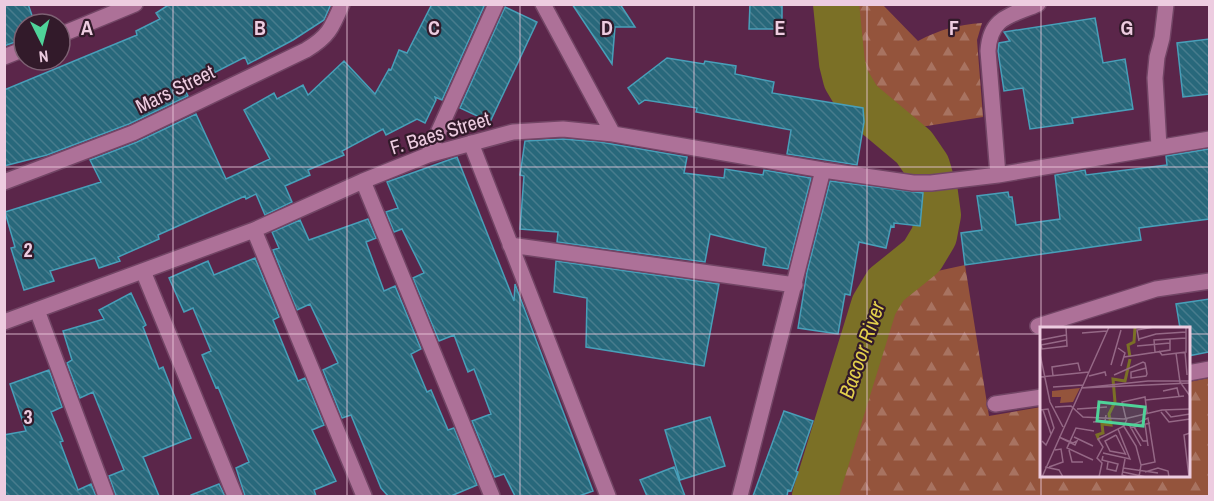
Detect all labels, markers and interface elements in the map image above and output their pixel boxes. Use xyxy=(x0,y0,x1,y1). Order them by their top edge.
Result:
north arrow xyxy=(12,12,72,72)
text: A xyxy=(81,14,93,41)
text: B xyxy=(254,14,266,41)
text: C xyxy=(428,14,440,41)
text: D xyxy=(601,14,613,41)
text: E xyxy=(775,14,786,41)
text: F xyxy=(949,14,959,41)
text: G xyxy=(1121,14,1133,41)
text: N xyxy=(38,45,49,68)
street label: Mars Street xyxy=(131,58,219,119)
street label: F. Baes Street xyxy=(387,104,493,160)
text: 2 xyxy=(23,236,33,263)
water label: Bacoor River xyxy=(831,296,892,402)
inset map xyxy=(1040,327,1190,477)
text: 3 xyxy=(23,403,33,430)

